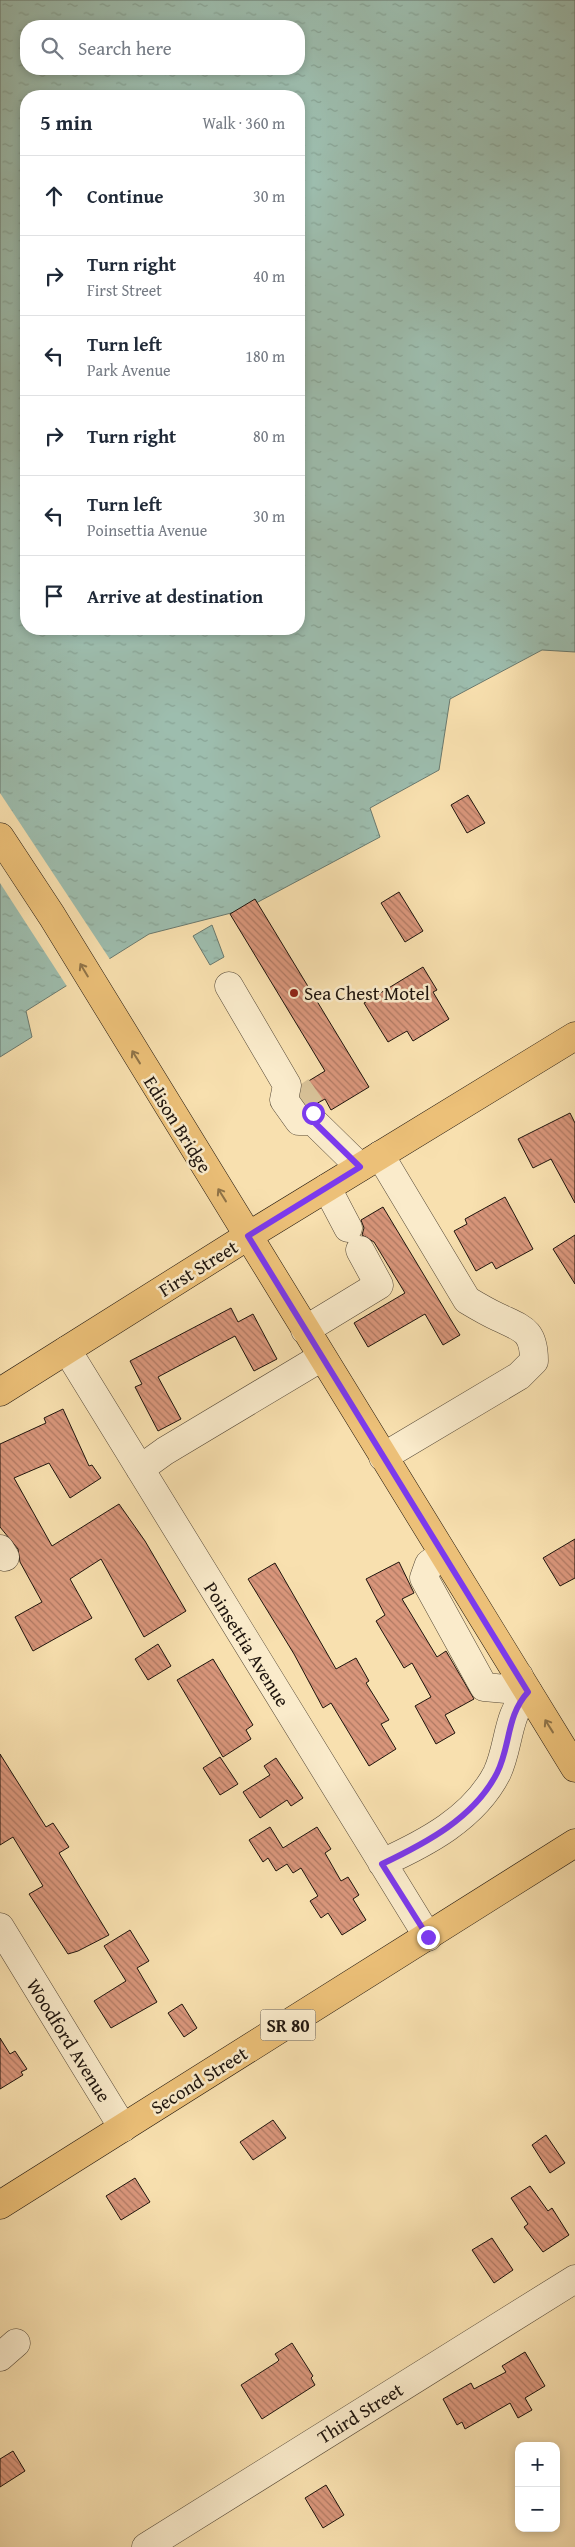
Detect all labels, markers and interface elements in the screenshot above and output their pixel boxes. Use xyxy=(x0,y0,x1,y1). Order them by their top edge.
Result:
search box xyxy=(20,20,305,75)
icon: search xyxy=(38,34,66,62)
text: Search here xyxy=(78,34,172,62)
text: 5 min xyxy=(40,107,92,138)
text: Walk · 360 m xyxy=(202,111,285,135)
icon: ahead xyxy=(40,182,68,210)
text: Continue xyxy=(87,182,164,210)
text: 30 m xyxy=(253,184,285,208)
text: Turn right xyxy=(87,250,176,278)
icon: right xyxy=(40,262,68,290)
text: 40 m xyxy=(253,264,285,288)
text: First Street xyxy=(87,278,162,302)
text: Turn left xyxy=(87,330,162,358)
icon: left xyxy=(40,342,68,370)
text: 180 m xyxy=(245,344,285,368)
text: Park Avenue xyxy=(87,358,171,382)
icon: right xyxy=(40,422,68,450)
text: Turn right xyxy=(87,422,176,450)
text: 80 m xyxy=(253,424,285,448)
text: Turn left xyxy=(87,490,162,518)
icon: left xyxy=(40,502,68,530)
text: 30 m xyxy=(253,504,285,528)
text: Poinsettia Avenue xyxy=(87,518,207,542)
icon: arrive xyxy=(40,582,68,610)
text: Arrive at destination xyxy=(87,582,263,610)
one-way arrow xyxy=(78,963,88,977)
place label: Sea Chest Motel xyxy=(304,979,430,1007)
marker: Sea Chest Motel xyxy=(288,987,300,999)
one-way arrow xyxy=(131,1050,141,1064)
street label: Edison Bridge xyxy=(137,1070,219,1178)
route start xyxy=(302,1102,325,1125)
one-way arrow xyxy=(217,1188,227,1202)
street label: First Street xyxy=(153,1232,243,1303)
street label: Poinsettia Avenue xyxy=(197,1576,297,1712)
one-way arrow xyxy=(544,1720,554,1734)
route end xyxy=(417,1926,440,1949)
street label: Woodford Avenue xyxy=(20,1973,118,2107)
road number: SR 80 xyxy=(260,2010,316,2040)
street label: Second Street xyxy=(145,2039,253,2121)
street label: Third Street xyxy=(312,2375,409,2450)
map controls xyxy=(515,2442,560,2532)
button: + xyxy=(515,2442,560,2487)
button: − xyxy=(515,2487,560,2532)

